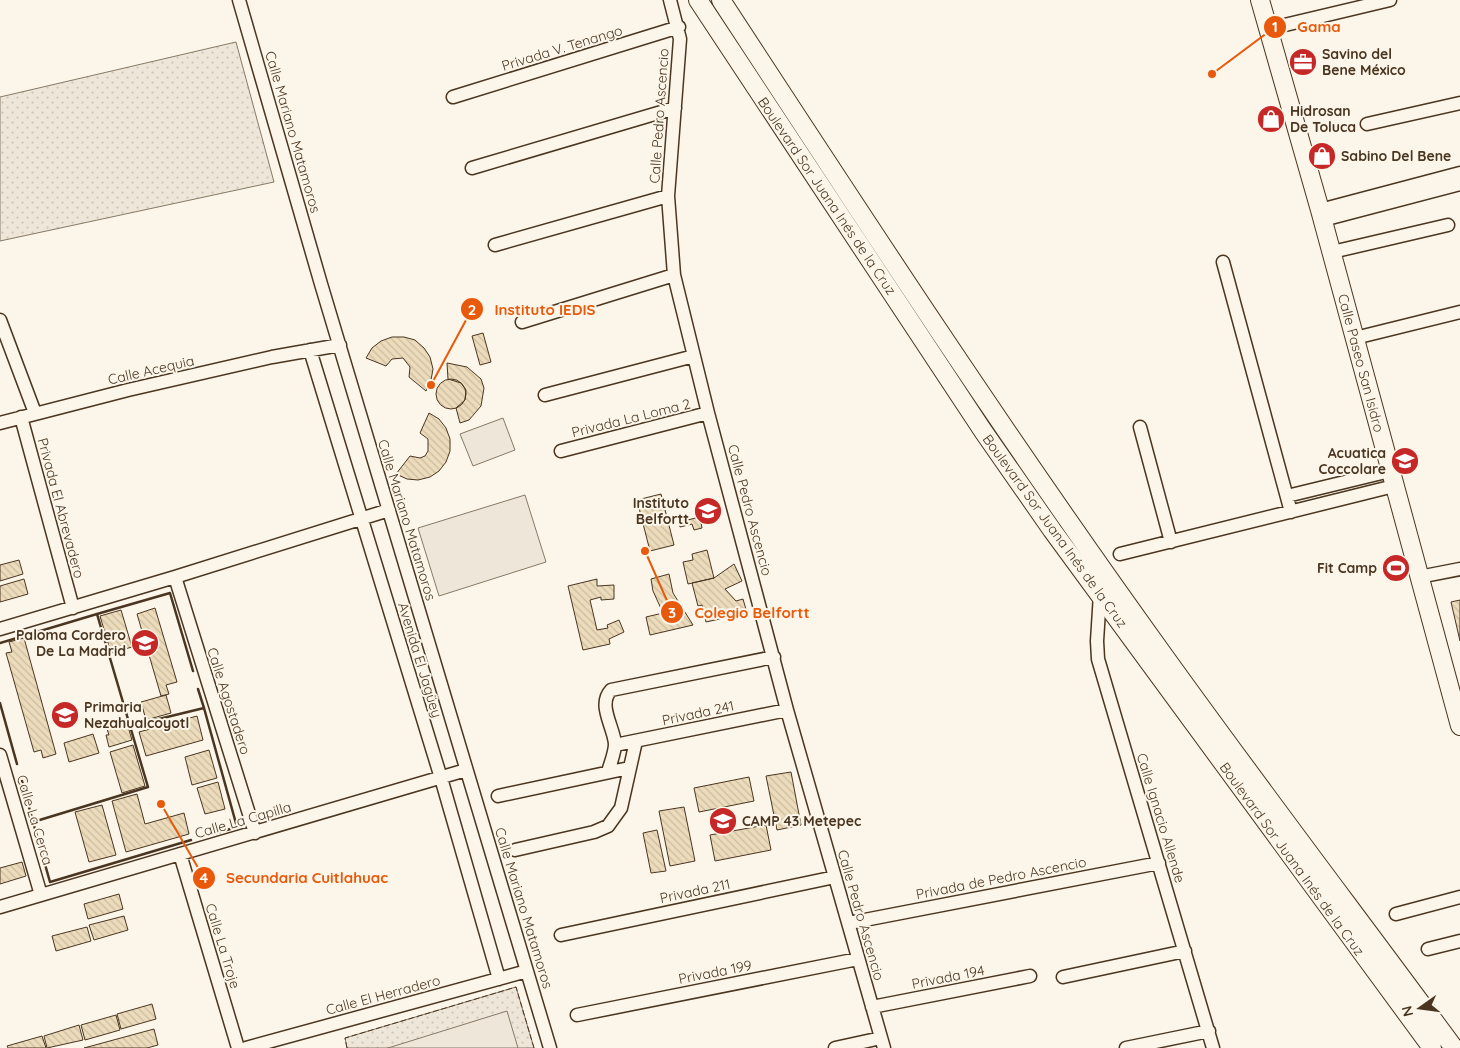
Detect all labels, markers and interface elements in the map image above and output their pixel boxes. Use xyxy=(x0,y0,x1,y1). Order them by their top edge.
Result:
callout: Gama xyxy=(1263,12,1351,42)
text: 1 xyxy=(1272,17,1278,36)
text: Gama xyxy=(1297,17,1341,36)
street label: Privada V. Tenango xyxy=(499,21,625,75)
place label: Savino del Bene México xyxy=(1322,45,1406,79)
office icon: Savino del Bene México xyxy=(1288,47,1318,77)
street label: Calle Pedro Ascencio xyxy=(645,48,673,184)
street label: Calle Mariano Matamoros xyxy=(261,49,325,215)
street label: Boulevard Sor Juana Inés de la Cruz xyxy=(754,94,900,299)
place label: Hidrosan De Toluca xyxy=(1290,102,1356,136)
shop icon: Hidrosan De Toluca xyxy=(1256,104,1286,134)
shop icon: Sabino Del Bene xyxy=(1307,141,1337,171)
place label: Sabino Del Bene xyxy=(1341,147,1451,165)
street label: Calle Paseo San Isidro xyxy=(1334,292,1388,434)
callout: Instituto IEDIS xyxy=(460,294,606,324)
text: 2 xyxy=(468,300,476,319)
text: Instituto IEDIS xyxy=(494,300,596,319)
street label: Calle Acequia xyxy=(106,351,196,389)
street label: Privada La Loma 2 xyxy=(570,394,693,441)
street label: Boulevard Sor Juana Inés de la Cruz xyxy=(979,431,1131,632)
street label: Privada El Abrevadero xyxy=(34,436,88,580)
street label: Calle Mariano Matamoros xyxy=(374,437,440,603)
street label: Calle Pedro Ascencio xyxy=(724,442,776,578)
place label: Acuatica Coccolare xyxy=(1319,444,1386,478)
school or university icon: Acuatica Coccolare xyxy=(1390,446,1420,476)
place label: Instituto Belfortt xyxy=(633,494,689,528)
school or university icon: Instituto Belfortt xyxy=(693,496,723,526)
sports icon: Fit Camp xyxy=(1381,553,1411,583)
place label: Fit Camp xyxy=(1317,559,1377,577)
callout: Colegio Belfortt xyxy=(660,597,820,627)
street label: Avenida El Jagüey xyxy=(394,600,446,720)
text: 3 xyxy=(668,603,676,622)
text: Colegio Belfortt xyxy=(694,603,810,622)
place label: Paloma Cordero De La Madrid xyxy=(16,626,126,660)
school or university icon: Paloma Cordero De La Madrid xyxy=(130,628,160,658)
street label: Calle Agostadero xyxy=(203,645,255,757)
street label: Privada 241 xyxy=(660,697,736,729)
place label: Primaria Nezahualcoyotl xyxy=(84,698,189,732)
school or university icon: Primaria Nezahualcoyotl xyxy=(50,700,80,730)
street label: Calle Ignacio Allende xyxy=(1133,751,1189,885)
street label: Boulevard Sor Juana Inés de la Cruz xyxy=(1216,759,1368,960)
street label: Calle La Cerca xyxy=(13,773,57,867)
street label: Calle La Capilla xyxy=(193,798,293,842)
school or university icon: CAMP 43 Metepec xyxy=(708,806,738,836)
place label: CAMP 43 Metepec xyxy=(742,812,861,830)
street label: Calle Mariano Matamoros xyxy=(491,825,557,991)
street label: Calle Pedro Ascencio xyxy=(834,848,888,982)
street label: Privada de Pedro Ascencio xyxy=(914,853,1088,903)
callout: Secundaria Cuitlahuac xyxy=(191,863,398,893)
text: 4 xyxy=(200,868,209,887)
text: Secundaria Cuitlahuac xyxy=(226,868,388,887)
street label: Privada 211 xyxy=(658,875,732,907)
street label: Calle La Troje xyxy=(201,901,245,991)
street label: Privada 199 xyxy=(677,956,753,988)
street label: Privada 194 xyxy=(910,961,986,993)
street label: Calle El Herradero xyxy=(324,971,442,1019)
north arrow xyxy=(1395,983,1445,1033)
text: N xyxy=(1397,1004,1417,1018)

